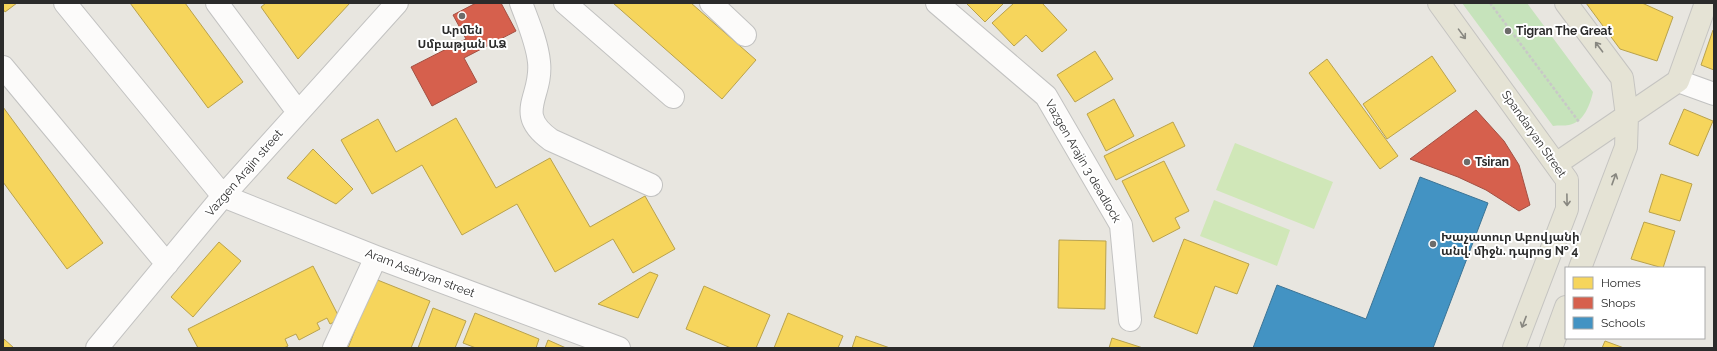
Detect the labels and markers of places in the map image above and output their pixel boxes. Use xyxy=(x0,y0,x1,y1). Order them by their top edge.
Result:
marker: Արմեն Սմբաթյան ԱՁ xyxy=(457,11,467,21)
place label: Արմեն Սմբաթյան ԱՁ xyxy=(417,23,507,51)
place label: Tigran The Great xyxy=(1516,24,1612,38)
marker: Tigran The Great xyxy=(1503,26,1513,36)
place label: Tsiran xyxy=(1475,155,1509,169)
marker: Tsiran xyxy=(1462,157,1472,167)
place label: Խաչատուր Աբովյանի անվ. միջն. դպրոց № 4 xyxy=(1441,230,1580,258)
marker: Խաչատուր Աբովյանի անվ. միջն. դպրոց № 4 xyxy=(1428,239,1438,249)

